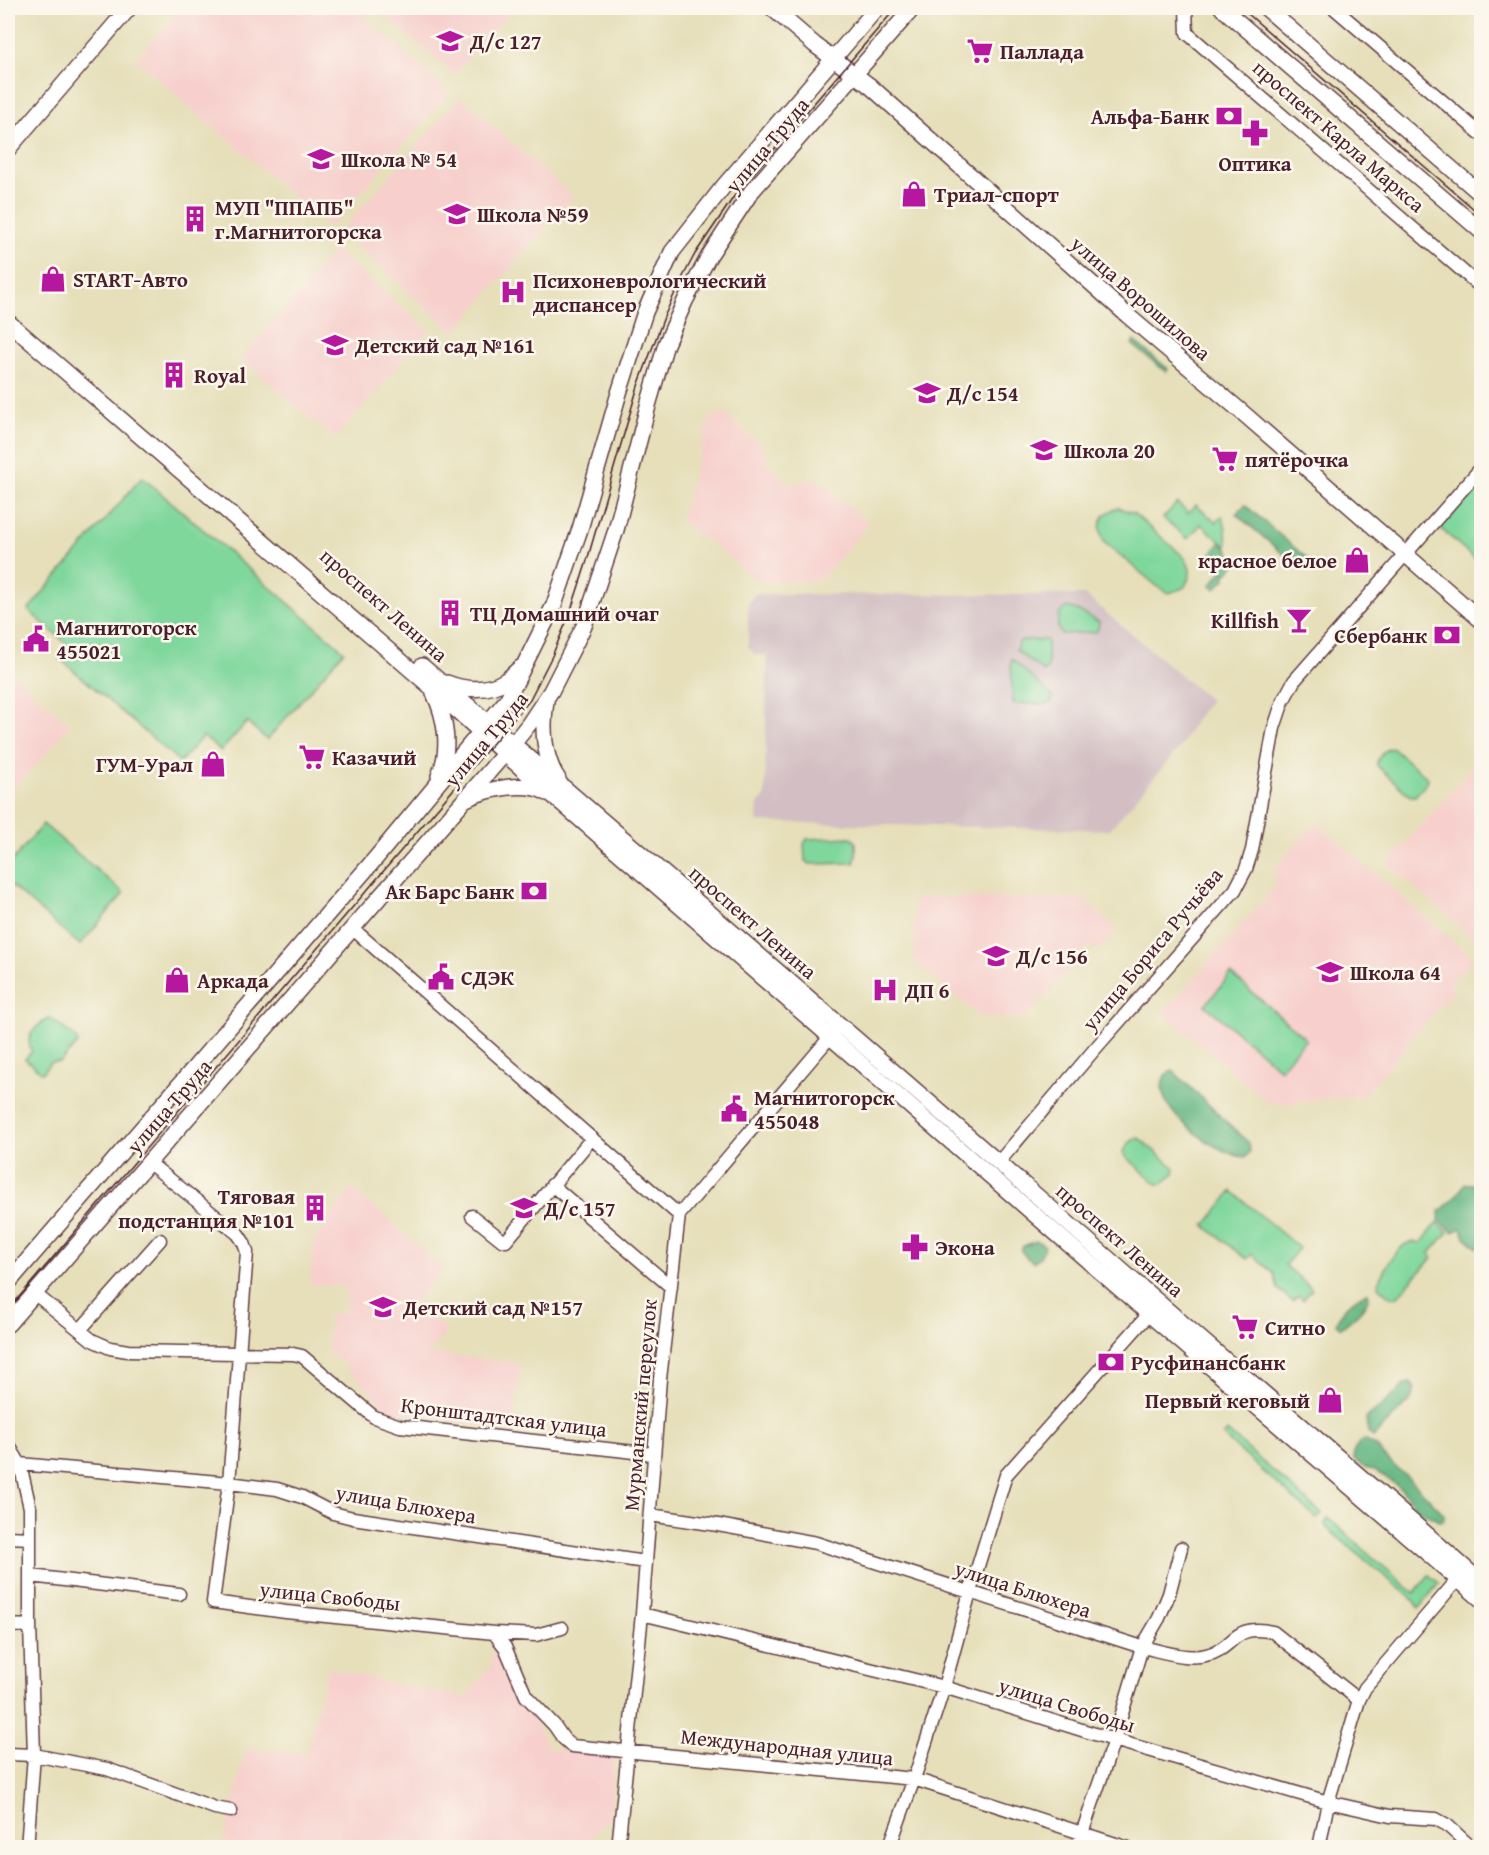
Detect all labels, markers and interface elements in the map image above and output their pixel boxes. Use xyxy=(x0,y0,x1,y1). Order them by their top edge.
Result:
school or university icon: Д/с 127 xyxy=(435,26,465,56)
place label: Д/с 127 xyxy=(469,26,542,57)
supermarket icon: Паллада xyxy=(965,36,995,66)
place label: Паллада xyxy=(1000,36,1084,67)
street label: проспект Карла Маркса xyxy=(1246,52,1432,220)
street label: улица Труда xyxy=(717,90,816,200)
place label: Альфа-Банк xyxy=(1091,101,1210,132)
bank icon: Альфа-Банк xyxy=(1214,101,1244,131)
pharmacy icon: Оптика xyxy=(1240,118,1270,148)
school or university icon: Школа № 54 xyxy=(306,144,336,174)
place label: Школа № 54 xyxy=(341,144,457,175)
place label: Оптика xyxy=(1219,148,1292,179)
shop icon: Триал-спорт xyxy=(899,179,929,209)
place label: Триал-спорт xyxy=(934,179,1059,210)
place label: МУП "ППАПБ" г.Магнитогорска xyxy=(215,192,382,247)
school or university icon: Школа №59 xyxy=(442,199,472,229)
place label: Школа №59 xyxy=(477,199,589,230)
building icon: МУП "ППАПБ" г.Магнитогорска xyxy=(180,204,210,234)
street label: улица Ворошилова xyxy=(1063,228,1218,368)
shop icon: START-Авто xyxy=(38,264,68,294)
place label: START-Авто xyxy=(73,264,188,295)
place label: Психоневрологический диспансер xyxy=(533,265,766,320)
hospital icon: Психоневрологический диспансер xyxy=(498,277,528,307)
school or university icon: Детский сад №161 xyxy=(320,330,350,360)
place label: Детский сад №161 xyxy=(354,330,535,361)
building icon: Royal xyxy=(159,360,189,390)
place label: Royal xyxy=(194,360,246,391)
school or university icon: Д/с 154 xyxy=(912,378,942,408)
place label: Д/с 154 xyxy=(946,378,1019,409)
school or university icon: Школа 20 xyxy=(1029,435,1059,465)
place label: Школа 20 xyxy=(1064,435,1155,466)
supermarket icon: пятёрочка xyxy=(1210,444,1240,474)
place label: пятёрочка xyxy=(1245,444,1349,475)
street label: проспект Ленина xyxy=(313,541,455,669)
place label: красное белое xyxy=(1198,545,1337,576)
shop icon: красное белое xyxy=(1342,545,1372,575)
building icon: ТЦ Домашний очаг xyxy=(435,598,465,628)
place label: ТЦ Домашний очаг xyxy=(470,598,659,629)
place label: Killfish xyxy=(1211,605,1280,636)
bar icon: Killfish xyxy=(1284,605,1314,635)
place label: Магнитогорск 455021 xyxy=(56,612,197,667)
place label: Сбербанк xyxy=(1334,620,1428,651)
bank icon: Сбербанк xyxy=(1432,620,1462,650)
public building icon: Магнитогорск 455021 xyxy=(21,624,51,654)
street label: улица Труда xyxy=(436,684,535,794)
supermarket icon: Казачий xyxy=(297,742,327,772)
place label: Казачий xyxy=(332,742,416,773)
place label: ГУМ-Урал xyxy=(96,749,193,780)
shop icon: ГУМ-Урал xyxy=(198,749,228,779)
street label: проспект Ленина xyxy=(682,858,824,986)
street label: улица Бориса Ручьёва xyxy=(1074,861,1230,1038)
place label: Ак Барс Банк xyxy=(385,876,515,907)
bank icon: Ак Барс Банк xyxy=(519,876,549,906)
school or university icon: Д/с 156 xyxy=(981,941,1011,971)
place label: Д/с 156 xyxy=(1015,941,1088,972)
school or university icon: Школа 64 xyxy=(1315,957,1345,987)
place label: Школа 64 xyxy=(1350,957,1441,988)
public building icon: СДЭК xyxy=(426,962,456,992)
place label: СДЭК xyxy=(461,962,514,993)
shop icon: Аркада xyxy=(162,965,192,995)
place label: Аркада xyxy=(197,965,269,996)
hospital icon: ДП 6 xyxy=(870,975,900,1005)
place label: ДП 6 xyxy=(904,975,949,1006)
street label: улица Труда xyxy=(118,1052,219,1161)
place label: Магнитогорск 455048 xyxy=(754,1082,895,1137)
public building icon: Магнитогорск 455048 xyxy=(719,1094,749,1124)
street label: проспект Ленина xyxy=(1049,1176,1191,1304)
place label: Тяговая подстанция №101 xyxy=(118,1181,295,1236)
building icon: Тяговая подстанция №101 xyxy=(300,1193,330,1223)
school or university icon: Д/с 157 xyxy=(509,1193,539,1223)
place label: Д/с 157 xyxy=(543,1193,616,1224)
pharmacy icon: Экона xyxy=(900,1232,930,1262)
place label: Экона xyxy=(935,1232,995,1263)
school or university icon: Детский сад №157 xyxy=(368,1292,398,1322)
place label: Детский сад №157 xyxy=(402,1292,583,1323)
street label: Мурманский переулок xyxy=(615,1298,665,1512)
supermarket icon: Ситно xyxy=(1230,1312,1260,1342)
place label: Ситно xyxy=(1265,1312,1325,1343)
bank icon: Русфинансбанк xyxy=(1096,1347,1126,1377)
place label: Русфинансбанк xyxy=(1131,1347,1286,1378)
place label: Первый кеговый xyxy=(1145,1385,1310,1416)
shop icon: Первый кеговый xyxy=(1315,1385,1345,1415)
street label: Кронштадтская улица xyxy=(399,1389,609,1445)
street label: улица Блюхера xyxy=(332,1476,479,1532)
street label: улица Блюхера xyxy=(950,1552,1095,1626)
street label: улица Свободы xyxy=(257,1573,402,1619)
street label: улица Свободы xyxy=(994,1669,1139,1741)
street label: Международная улица xyxy=(679,1720,895,1774)

